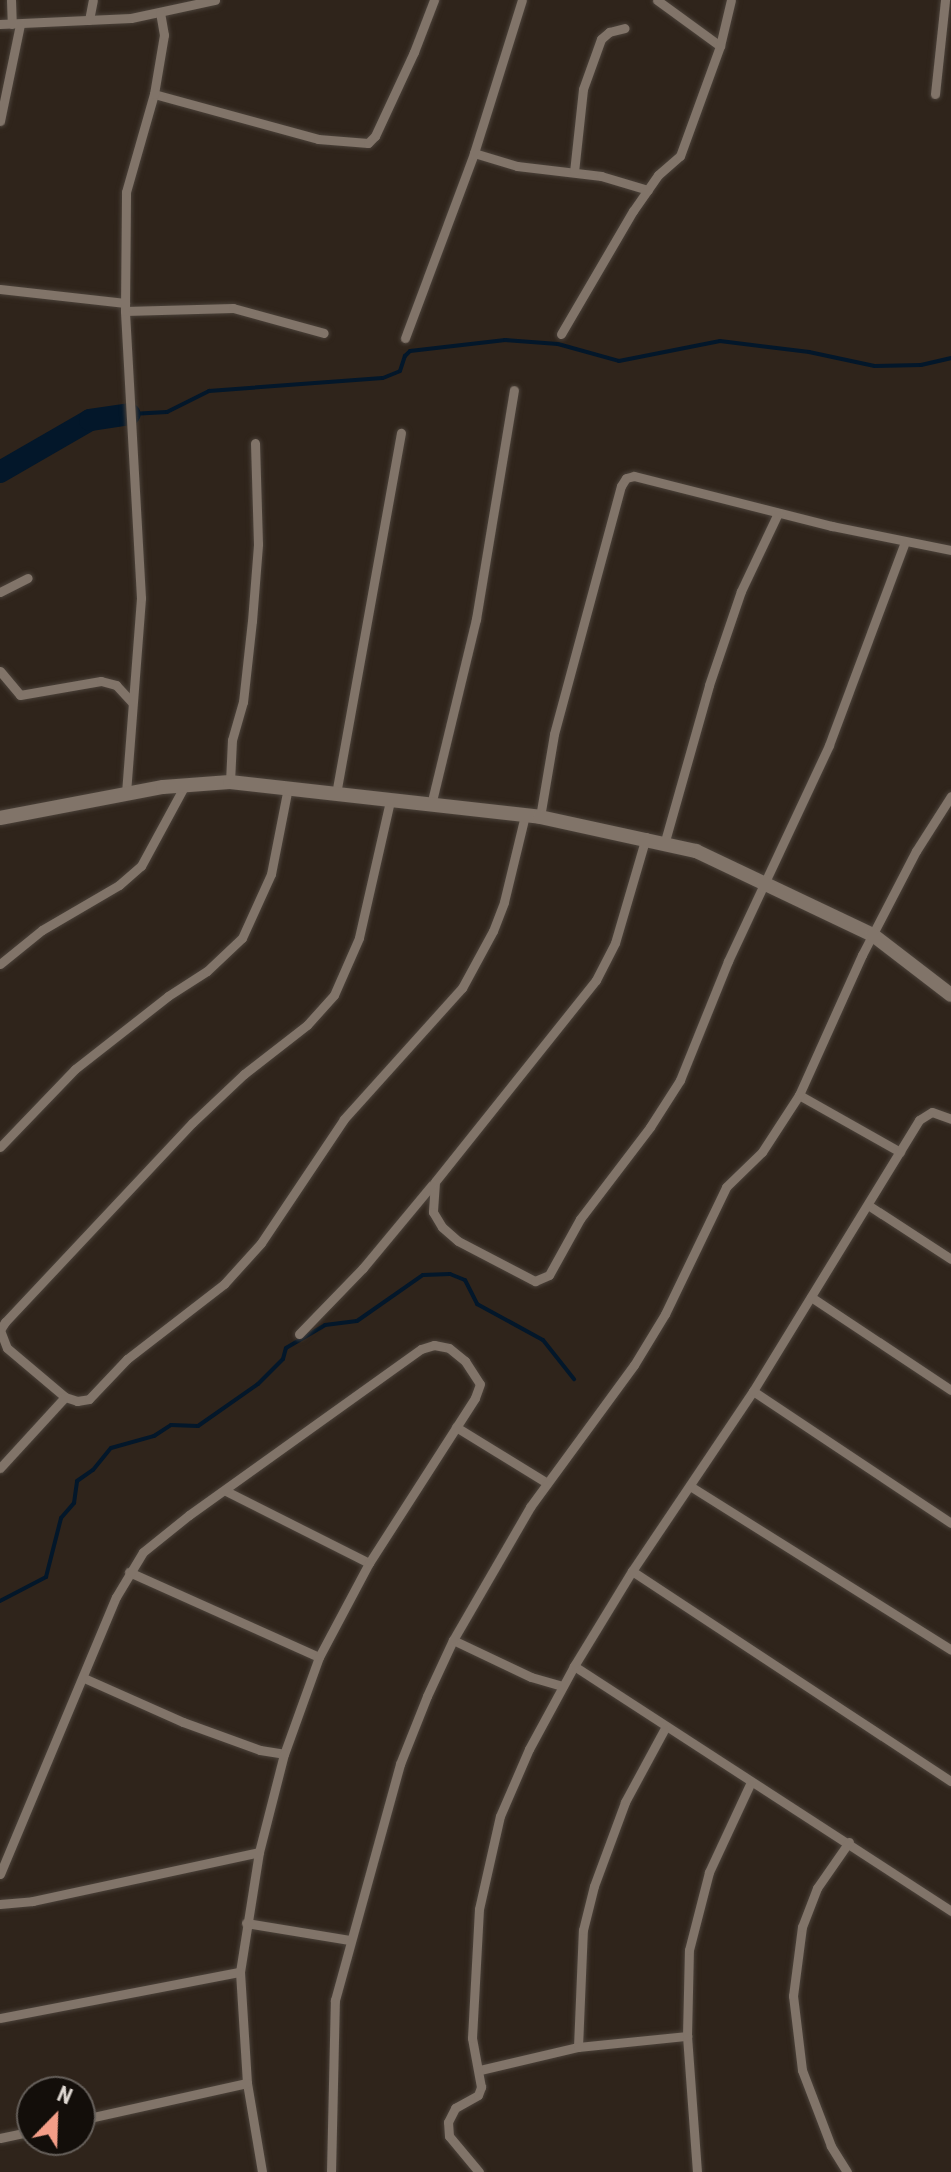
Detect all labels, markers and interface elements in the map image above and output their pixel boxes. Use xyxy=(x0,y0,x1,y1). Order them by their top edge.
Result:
north arrow xyxy=(16,2076,96,2156)
text: N xyxy=(54,2081,76,2109)

